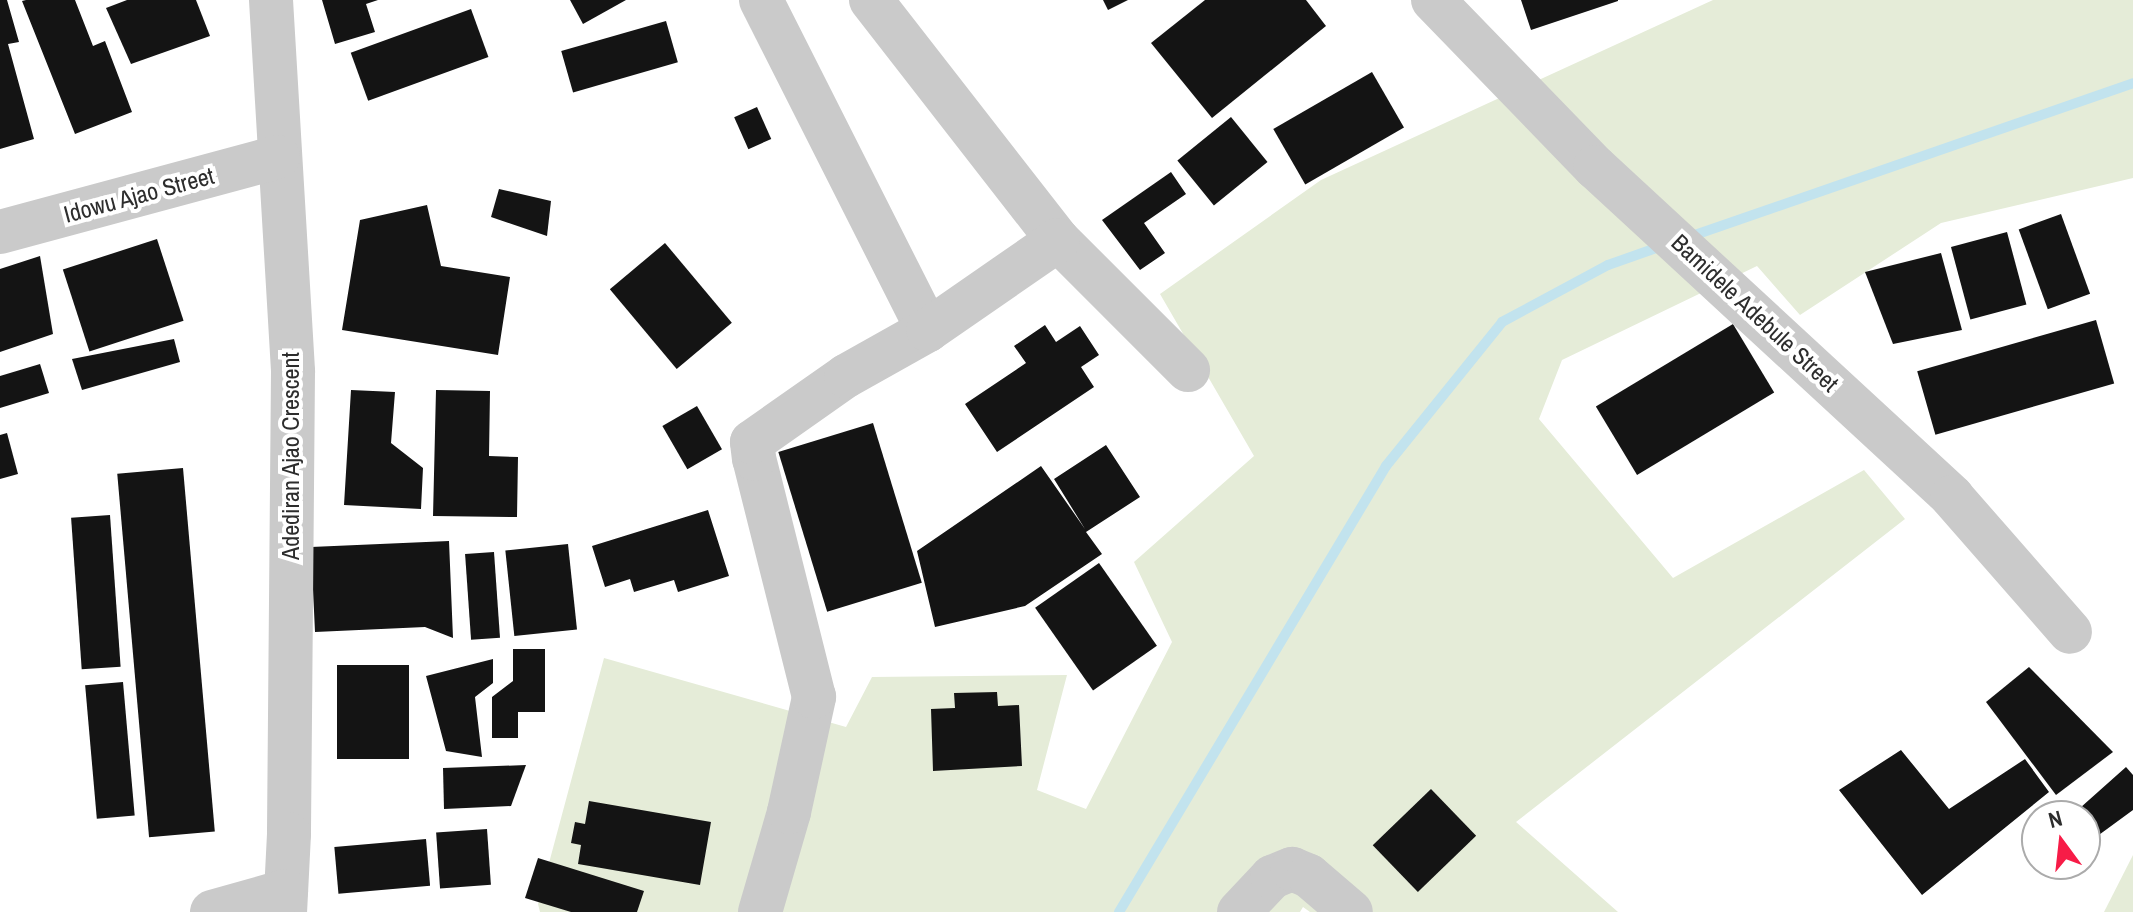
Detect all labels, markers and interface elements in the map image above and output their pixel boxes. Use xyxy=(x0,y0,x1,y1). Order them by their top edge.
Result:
street label: Idowu Ajao Street xyxy=(60,161,218,229)
street label: Bamidele Adebule Street xyxy=(1665,228,1845,398)
street label: Adediran Ajao Crescent xyxy=(277,352,305,560)
north arrow xyxy=(2021,800,2101,880)
text: N xyxy=(2045,803,2065,835)

